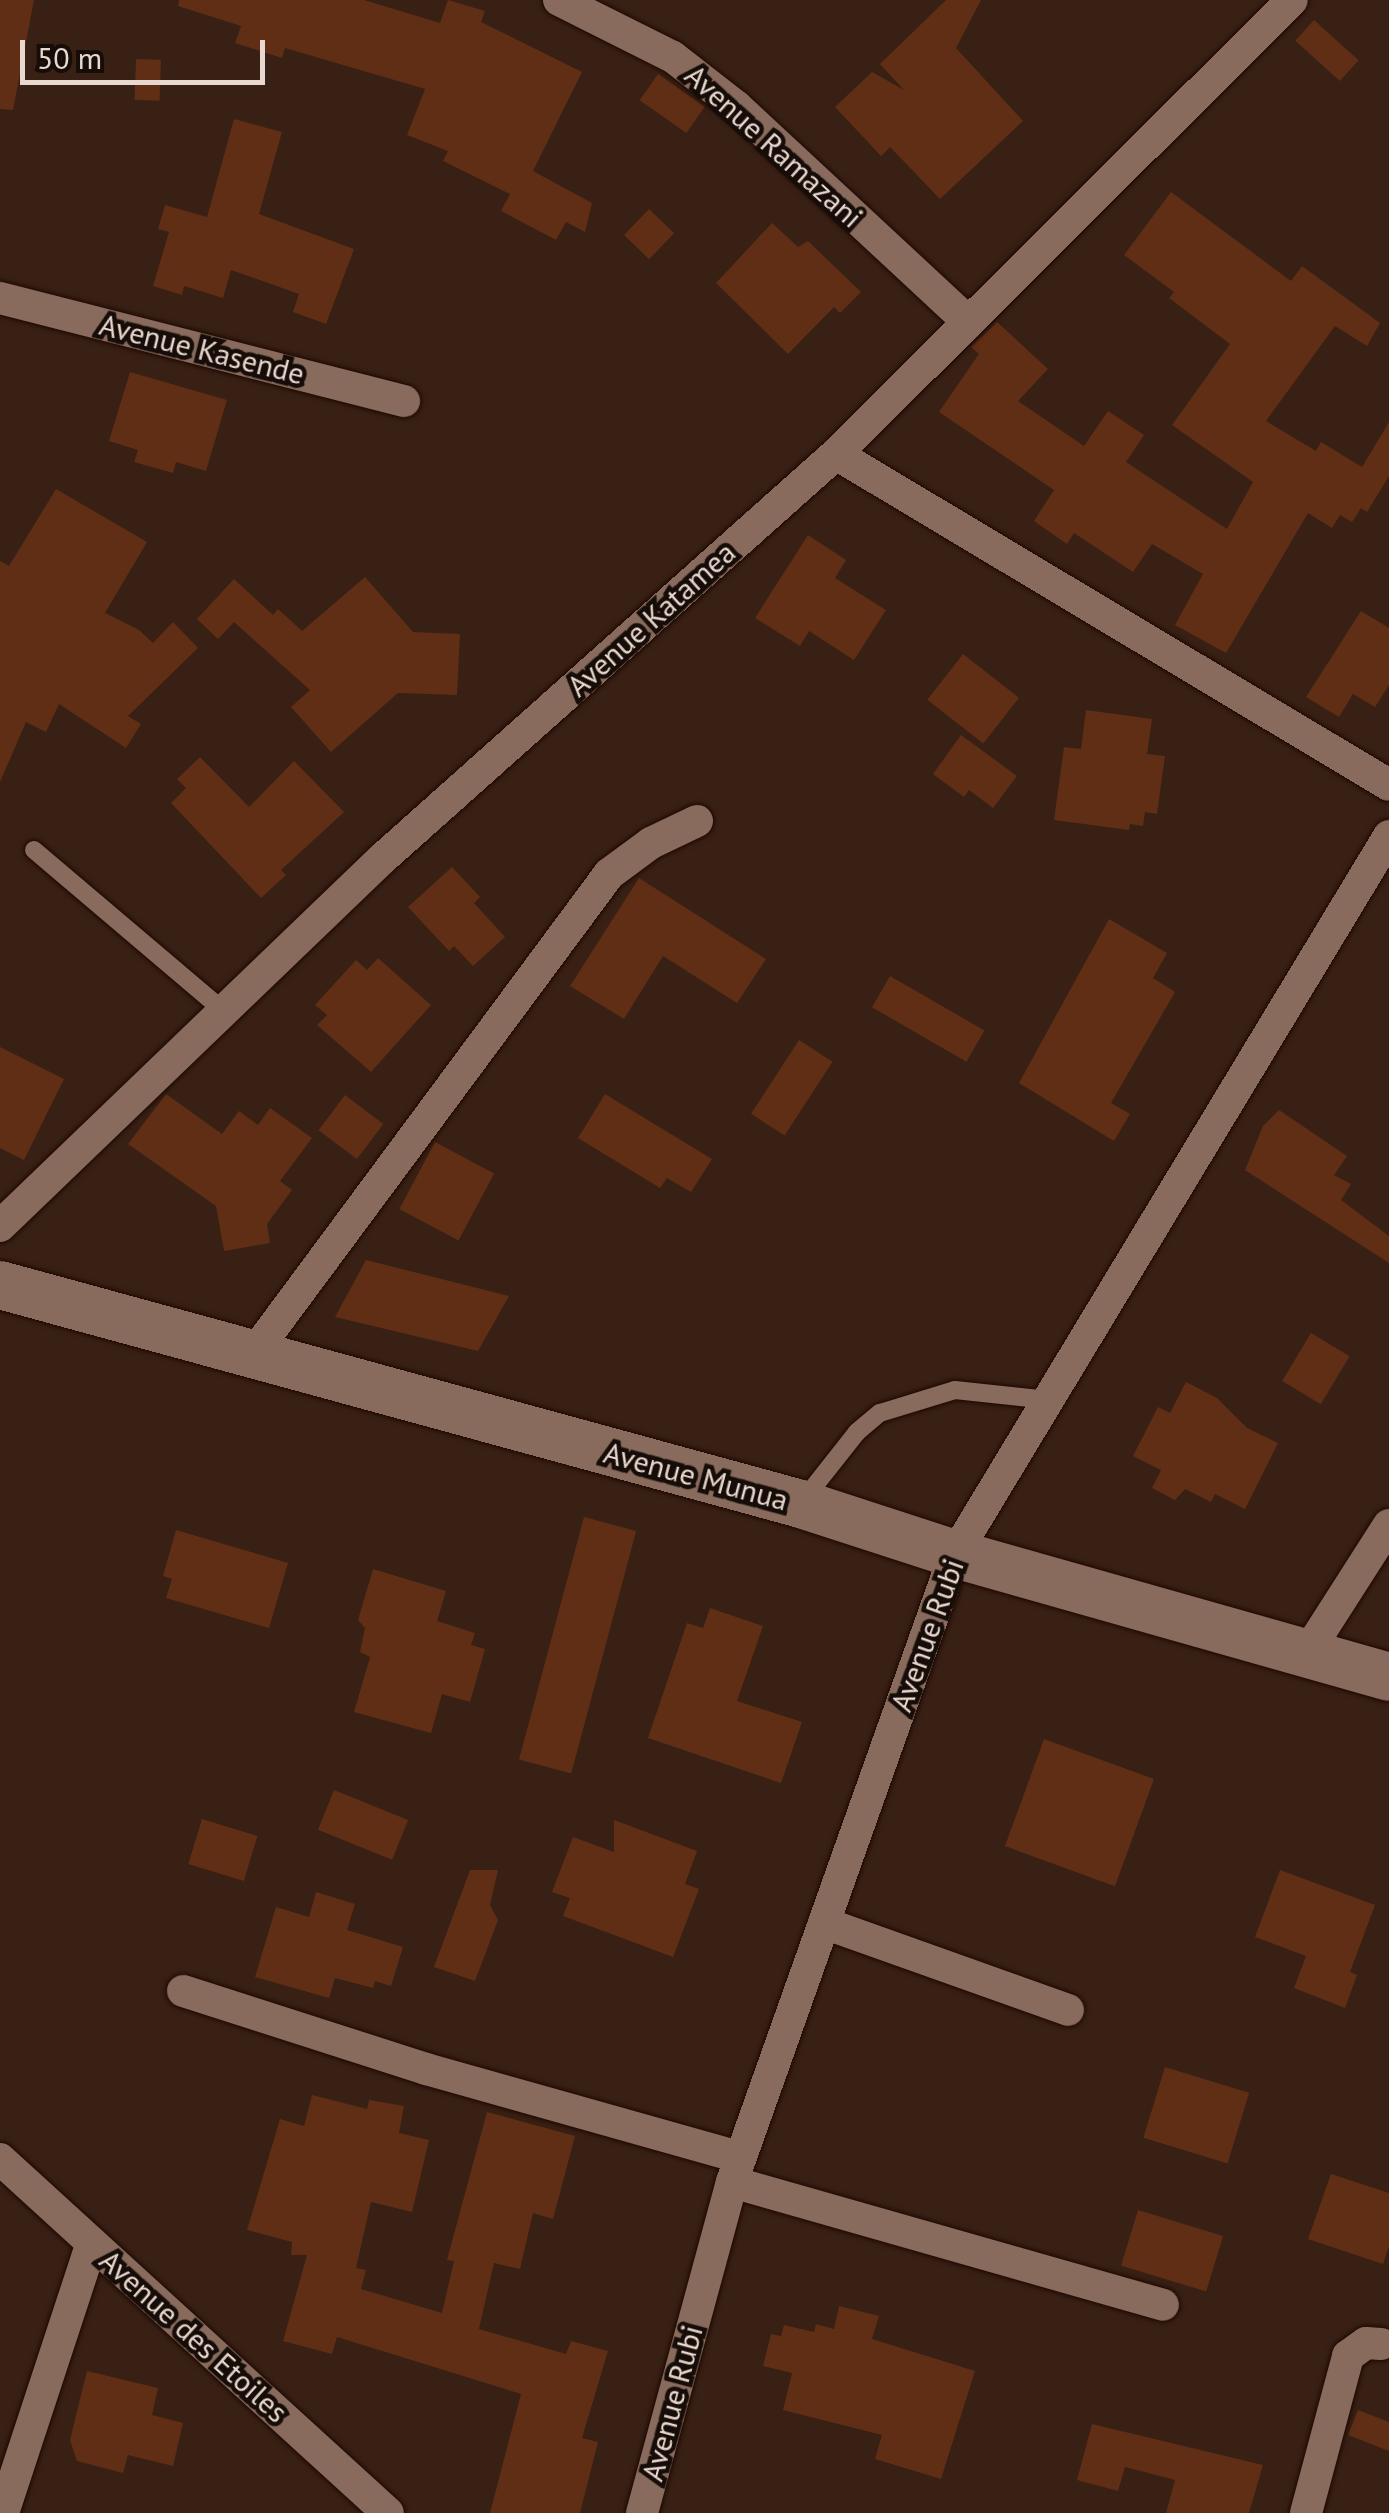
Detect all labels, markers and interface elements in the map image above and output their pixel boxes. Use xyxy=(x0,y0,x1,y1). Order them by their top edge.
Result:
scale bar xyxy=(25,20,270,82)
text: 50 m xyxy=(37,38,102,77)
street label: Avenue Ramazani xyxy=(678,57,870,235)
street label: Avenue Kasende xyxy=(96,306,308,392)
street label: Avenue Katamea xyxy=(560,534,742,704)
street label: Avenue Munua xyxy=(600,1434,792,1518)
street label: Avenue Rubi xyxy=(883,1554,971,1716)
street label: Avenue des Etoiles xyxy=(93,2242,295,2430)
street label: Avenue Rubi xyxy=(634,2321,710,2485)

